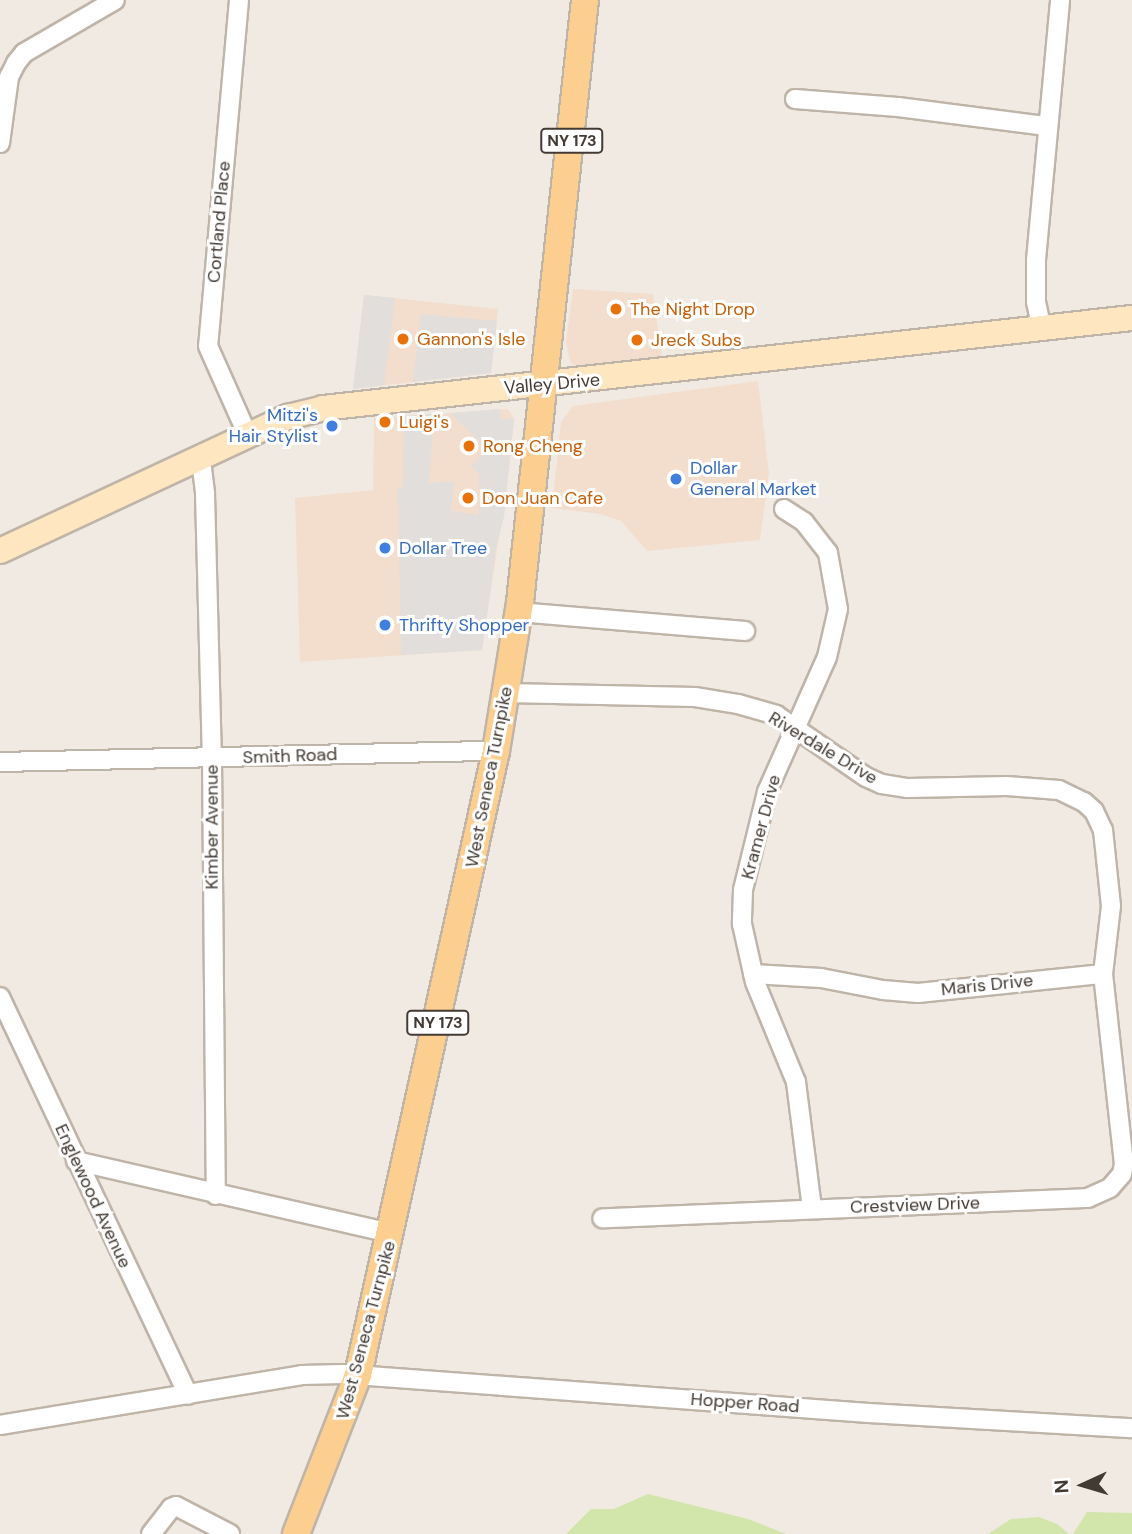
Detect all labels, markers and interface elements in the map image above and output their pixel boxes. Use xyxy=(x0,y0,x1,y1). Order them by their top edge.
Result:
road number: NY 173 xyxy=(539,128,605,154)
street label: Cortland Place xyxy=(203,160,235,284)
place label: The Night Drop xyxy=(630,298,755,320)
marker: The Night Drop xyxy=(608,301,624,317)
place label: Gannon's Isle xyxy=(417,328,525,350)
place label: Jreck Subs xyxy=(651,329,742,351)
marker: Gannon's Isle xyxy=(395,331,411,347)
marker: Jreck Subs xyxy=(629,332,645,348)
street label: Valley Drive xyxy=(503,369,601,399)
place label: Mitzi's Hair Stylist xyxy=(229,405,318,448)
place label: Luigi's xyxy=(399,411,449,433)
marker: Luigi's xyxy=(377,414,393,430)
marker: Mitzi's Hair Stylist xyxy=(324,418,340,434)
place label: Rong Cheng xyxy=(483,435,583,457)
marker: Rong Cheng xyxy=(461,438,477,454)
place label: Dollar General Market xyxy=(690,458,817,500)
marker: Dollar General Market xyxy=(668,471,684,487)
place label: Don Juan Cafe xyxy=(482,487,603,509)
marker: Don Juan Cafe xyxy=(460,490,476,506)
place label: Dollar Tree xyxy=(399,537,487,559)
marker: Dollar Tree xyxy=(377,540,393,556)
place label: Thrifty Shopper xyxy=(399,614,529,636)
marker: Thrifty Shopper xyxy=(377,617,393,633)
street label: West Seneca Turnpike xyxy=(461,685,517,869)
street label: Riverdale Drive xyxy=(765,707,881,789)
street label: Smith Road xyxy=(242,744,338,768)
street label: Kimber Avenue xyxy=(201,765,223,889)
street label: Kramer Drive xyxy=(737,772,785,882)
street label: Maris Drive xyxy=(940,969,1034,1001)
road number: NY 173 xyxy=(405,1010,471,1036)
street label: Englewood Avenue xyxy=(50,1121,136,1271)
street label: Crestview Drive xyxy=(850,1192,980,1218)
street label: West Seneca Turnpike xyxy=(332,1238,400,1422)
street label: Hopper Road xyxy=(690,1388,800,1418)
north arrow xyxy=(1048,1450,1118,1520)
text: N xyxy=(1049,1479,1075,1494)

